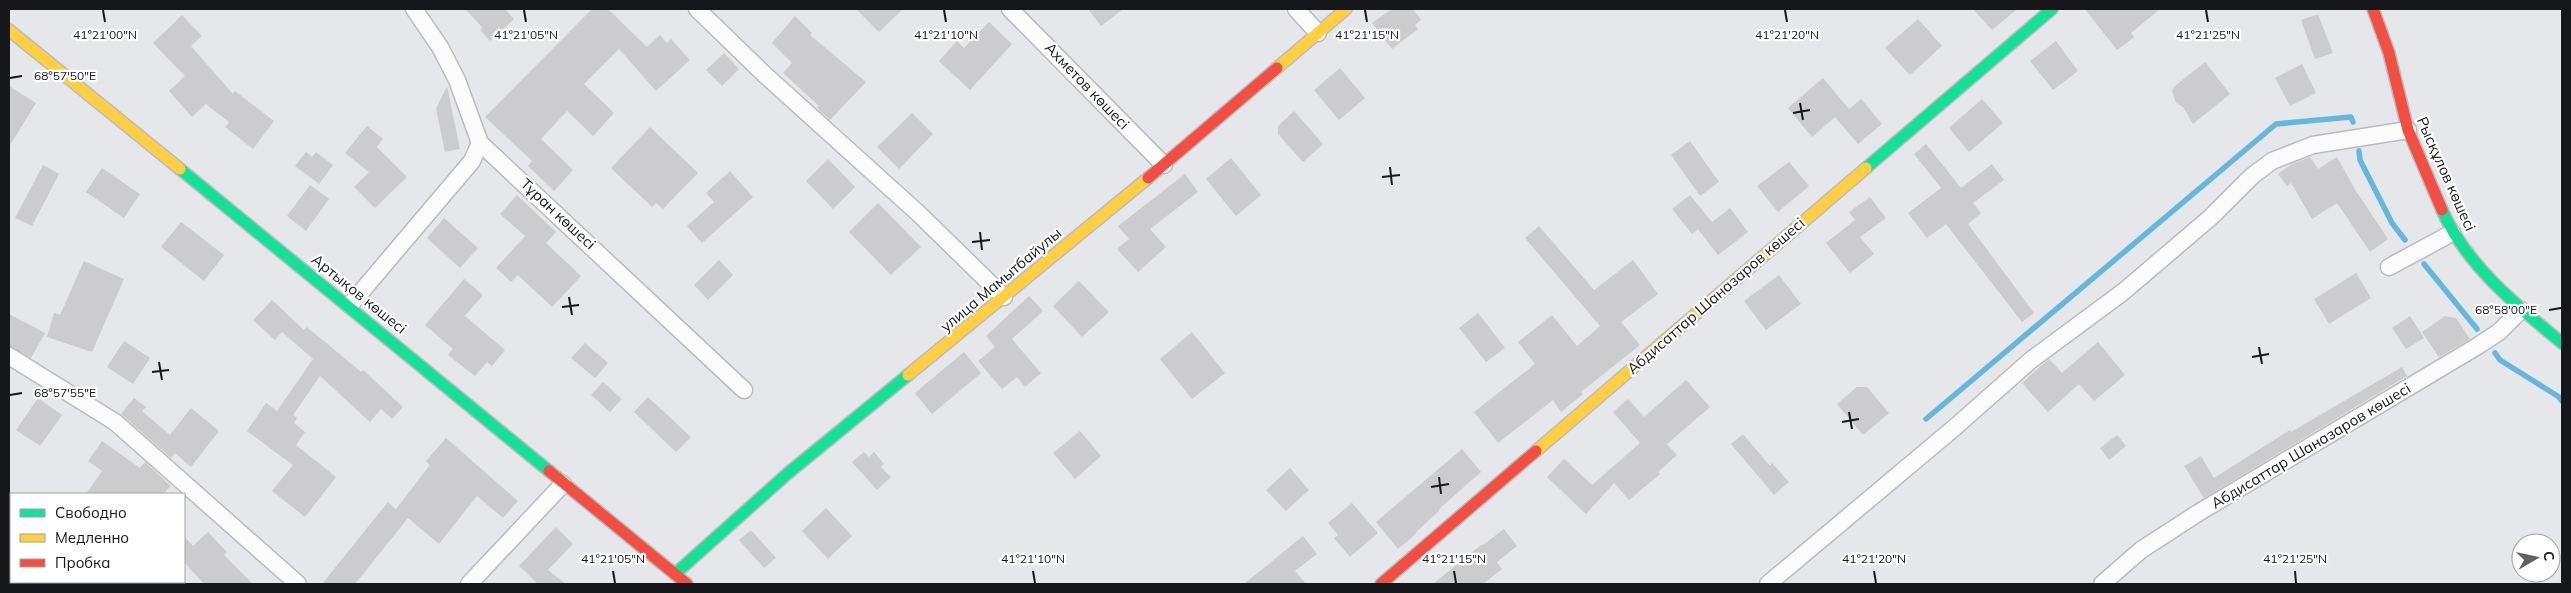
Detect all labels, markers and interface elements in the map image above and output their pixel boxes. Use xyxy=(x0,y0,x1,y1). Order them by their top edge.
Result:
text: 41°21'00"N xyxy=(73,27,137,42)
text: 41°21'05"N xyxy=(494,27,558,42)
text: 41°21'10"N xyxy=(914,27,978,42)
text: 41°21'15"N xyxy=(1335,27,1399,42)
text: 41°21'20"N xyxy=(1755,27,1819,42)
text: 41°21'25"N xyxy=(2176,27,2240,42)
street label: Ахметов көшесі xyxy=(1041,38,1134,133)
text: 68°57'50"E xyxy=(34,68,96,83)
street label: Рысқұлов көшесі xyxy=(2413,114,2480,234)
street label: Тұран көшесі xyxy=(517,174,600,253)
street label: Абдисаттар Шаназаров көшесі xyxy=(1623,213,1808,378)
street label: улица Мамытбайулы xyxy=(936,223,1065,336)
street label: Артықов көшесі xyxy=(308,250,411,338)
text: 68°58'00"E xyxy=(2475,302,2537,317)
street label: Абдисаттар Шаназаров көшесі xyxy=(2208,378,2414,513)
text: 68°57'55"E xyxy=(34,385,96,400)
legend xyxy=(10,493,185,583)
text: Свободно xyxy=(55,503,127,522)
text: Медленно xyxy=(55,528,129,547)
north arrow xyxy=(2511,533,2561,583)
text: С xyxy=(2539,550,2558,562)
text: 41°21'05"N xyxy=(581,551,645,566)
text: 41°21'10"N xyxy=(1001,551,1065,566)
text: 41°21'15"N xyxy=(1422,551,1486,566)
text: 41°21'20"N xyxy=(1842,551,1906,566)
text: 41°21'25"N xyxy=(2263,551,2327,566)
text: Пробка xyxy=(55,553,110,572)

